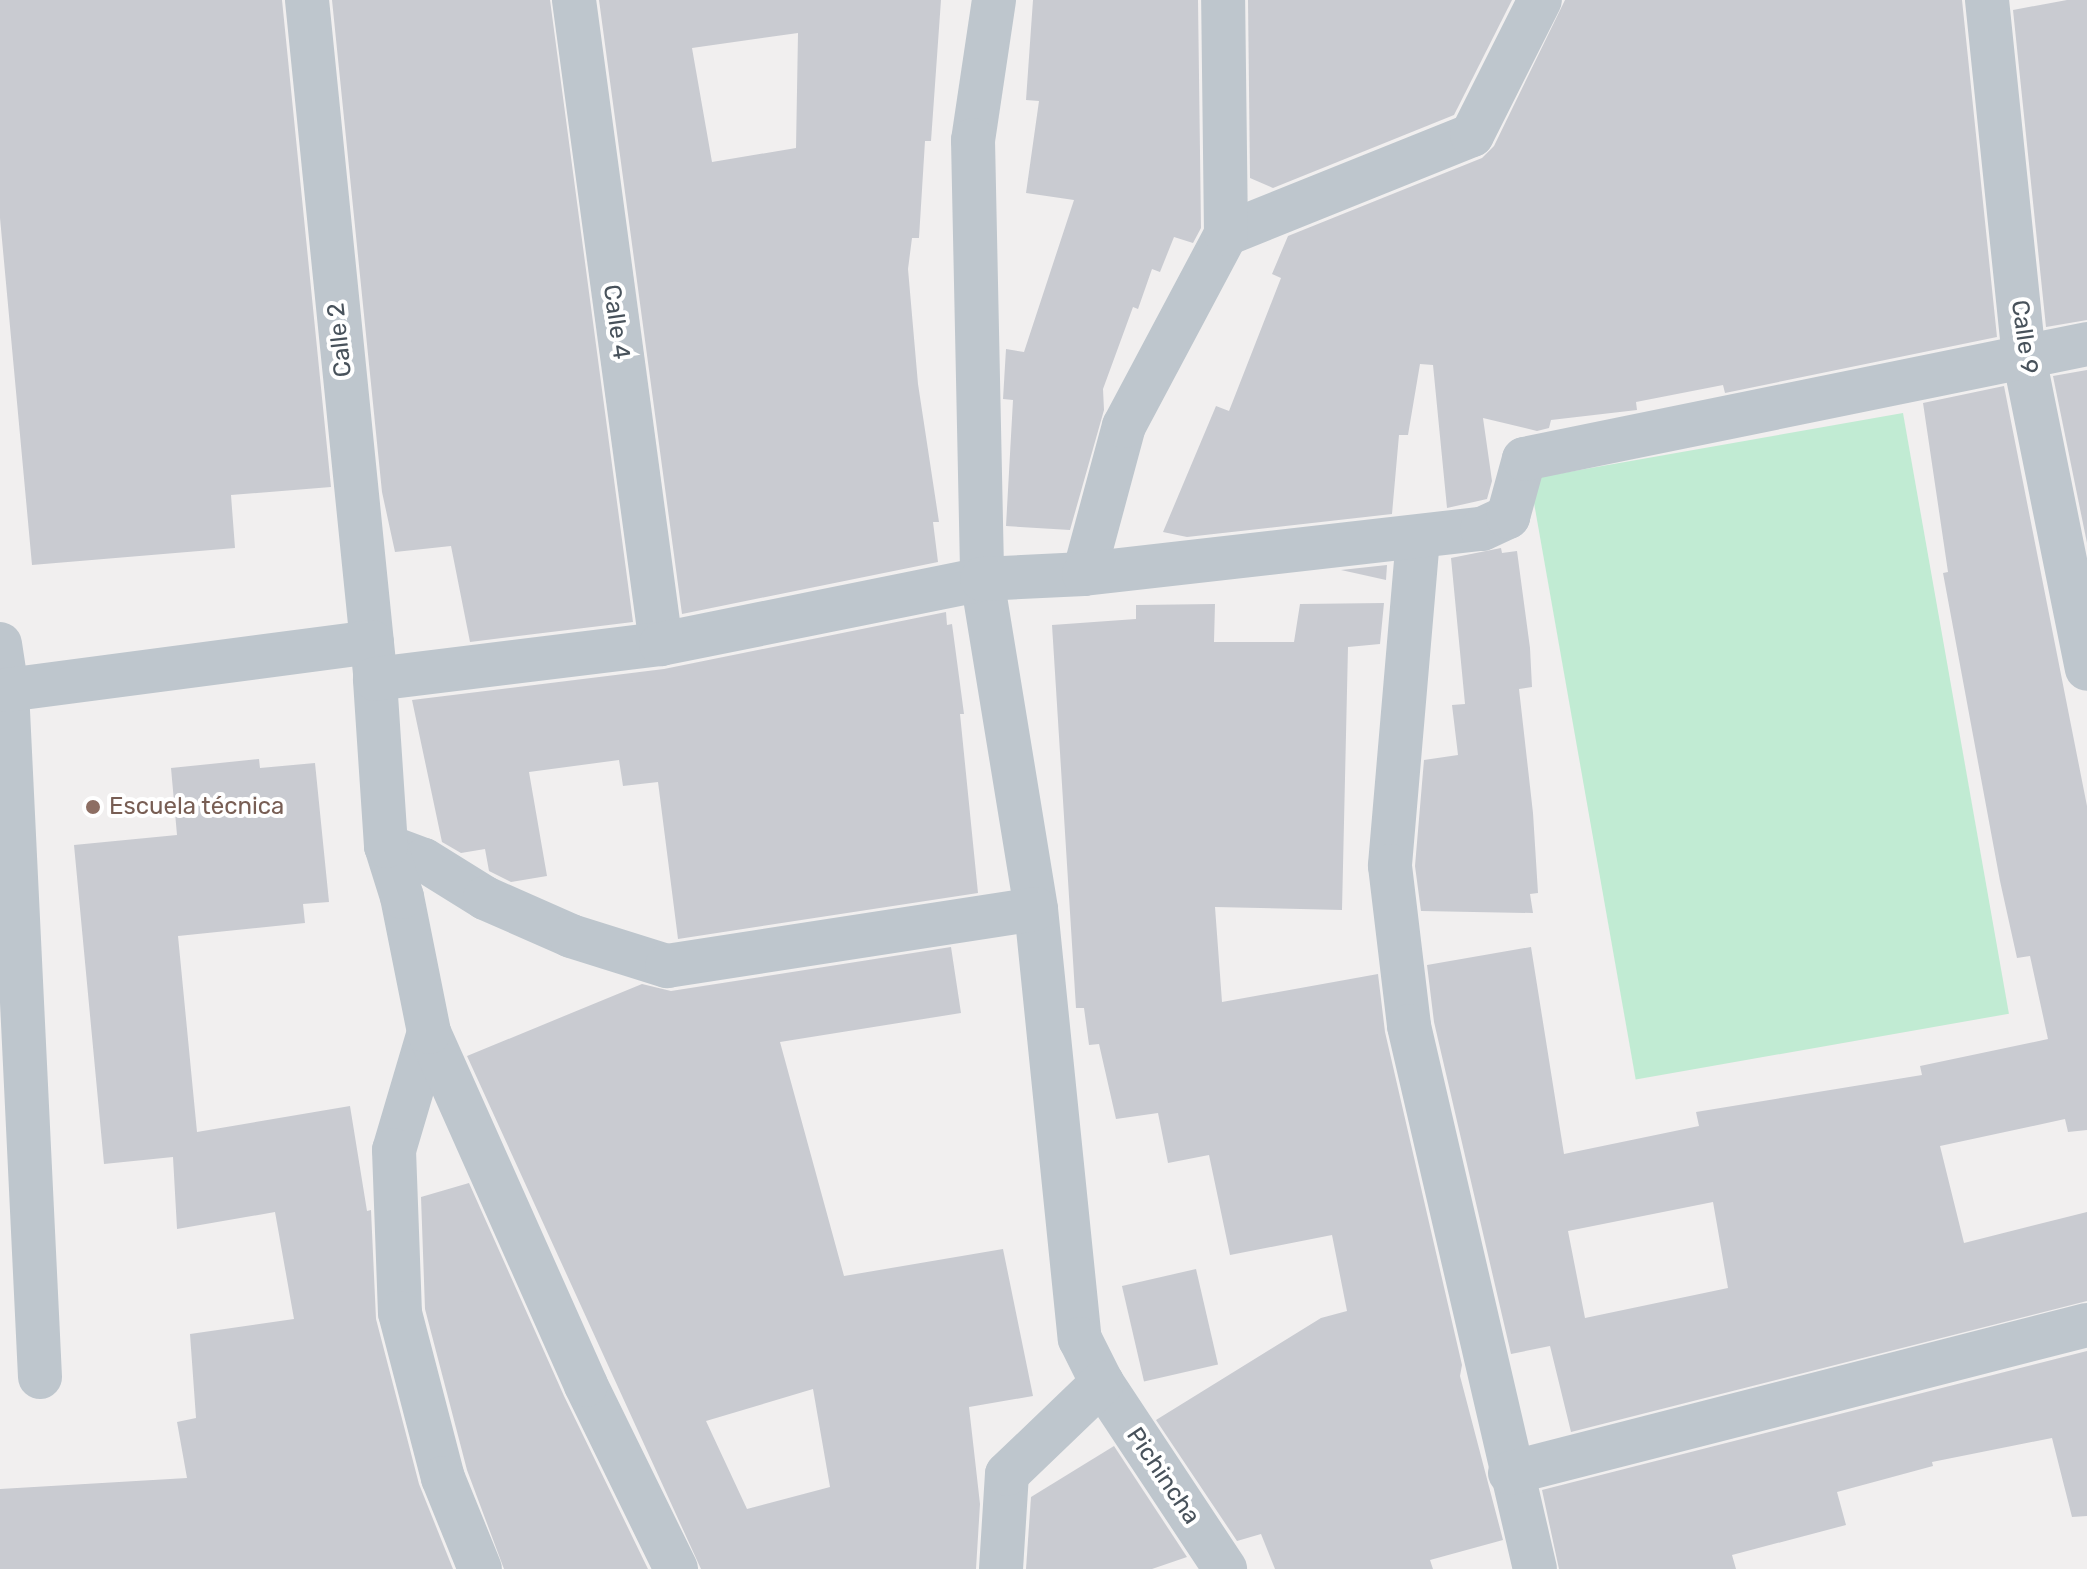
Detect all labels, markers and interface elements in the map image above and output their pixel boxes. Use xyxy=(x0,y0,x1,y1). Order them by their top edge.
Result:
street label: Calle 4 xyxy=(597,283,635,361)
street label: Calle 9 xyxy=(2005,298,2043,376)
street label: Calle 2 xyxy=(322,302,358,378)
place label: Escuela técnica xyxy=(109,793,285,821)
marker: Escuela técnica xyxy=(84,798,102,816)
street label: Pichincha xyxy=(1120,1422,1206,1530)

